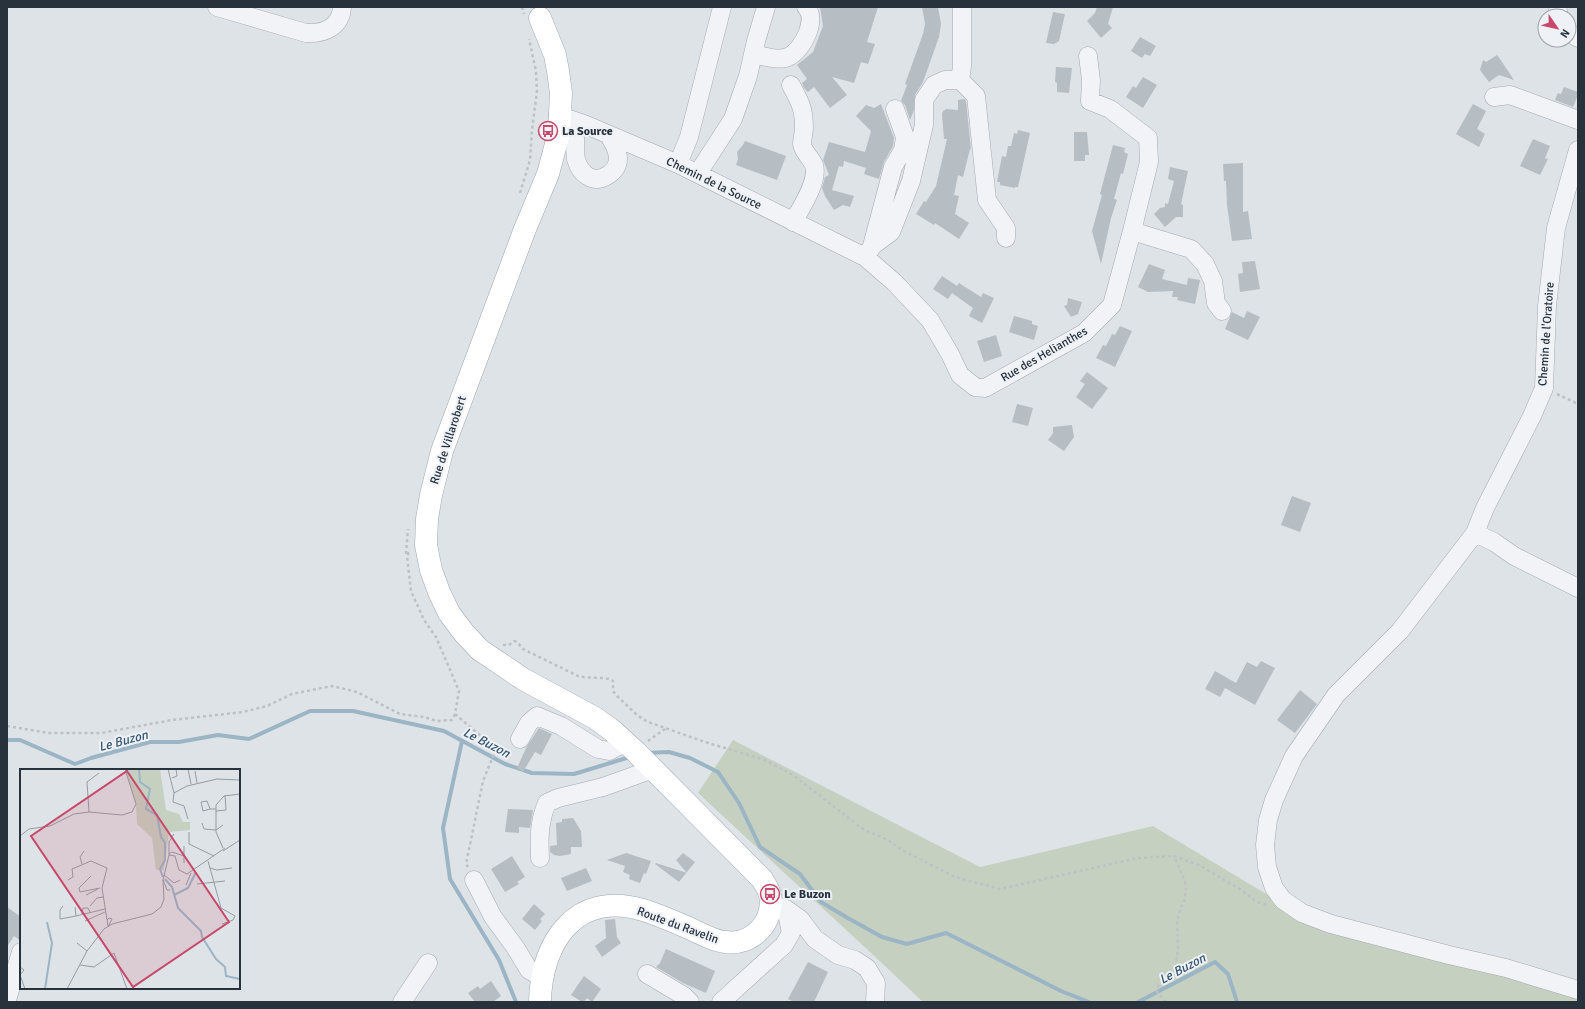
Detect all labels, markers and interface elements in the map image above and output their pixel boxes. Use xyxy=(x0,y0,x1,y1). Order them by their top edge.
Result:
north arrow xyxy=(1537,8,1577,48)
text: N xyxy=(1557,27,1572,40)
bus stop icon: La Source xyxy=(537,120,559,142)
place label: La Source xyxy=(562,124,613,139)
street label: Chemin de la Source xyxy=(664,154,764,213)
street label: Chemin de l'Oratoire xyxy=(1535,281,1558,387)
street label: Rue des Helianthes xyxy=(998,323,1090,385)
street label: Rue de Villarobert xyxy=(427,394,470,486)
water label: Le Buzon xyxy=(461,724,513,762)
water label: Le Buzon xyxy=(97,726,150,755)
inset map xyxy=(20,769,240,989)
bus stop icon: Le Buzon xyxy=(759,883,781,905)
place label: Le Buzon xyxy=(784,887,831,902)
street label: Route du Ravelin xyxy=(635,904,721,947)
water label: Le Buzon xyxy=(1157,950,1209,988)

